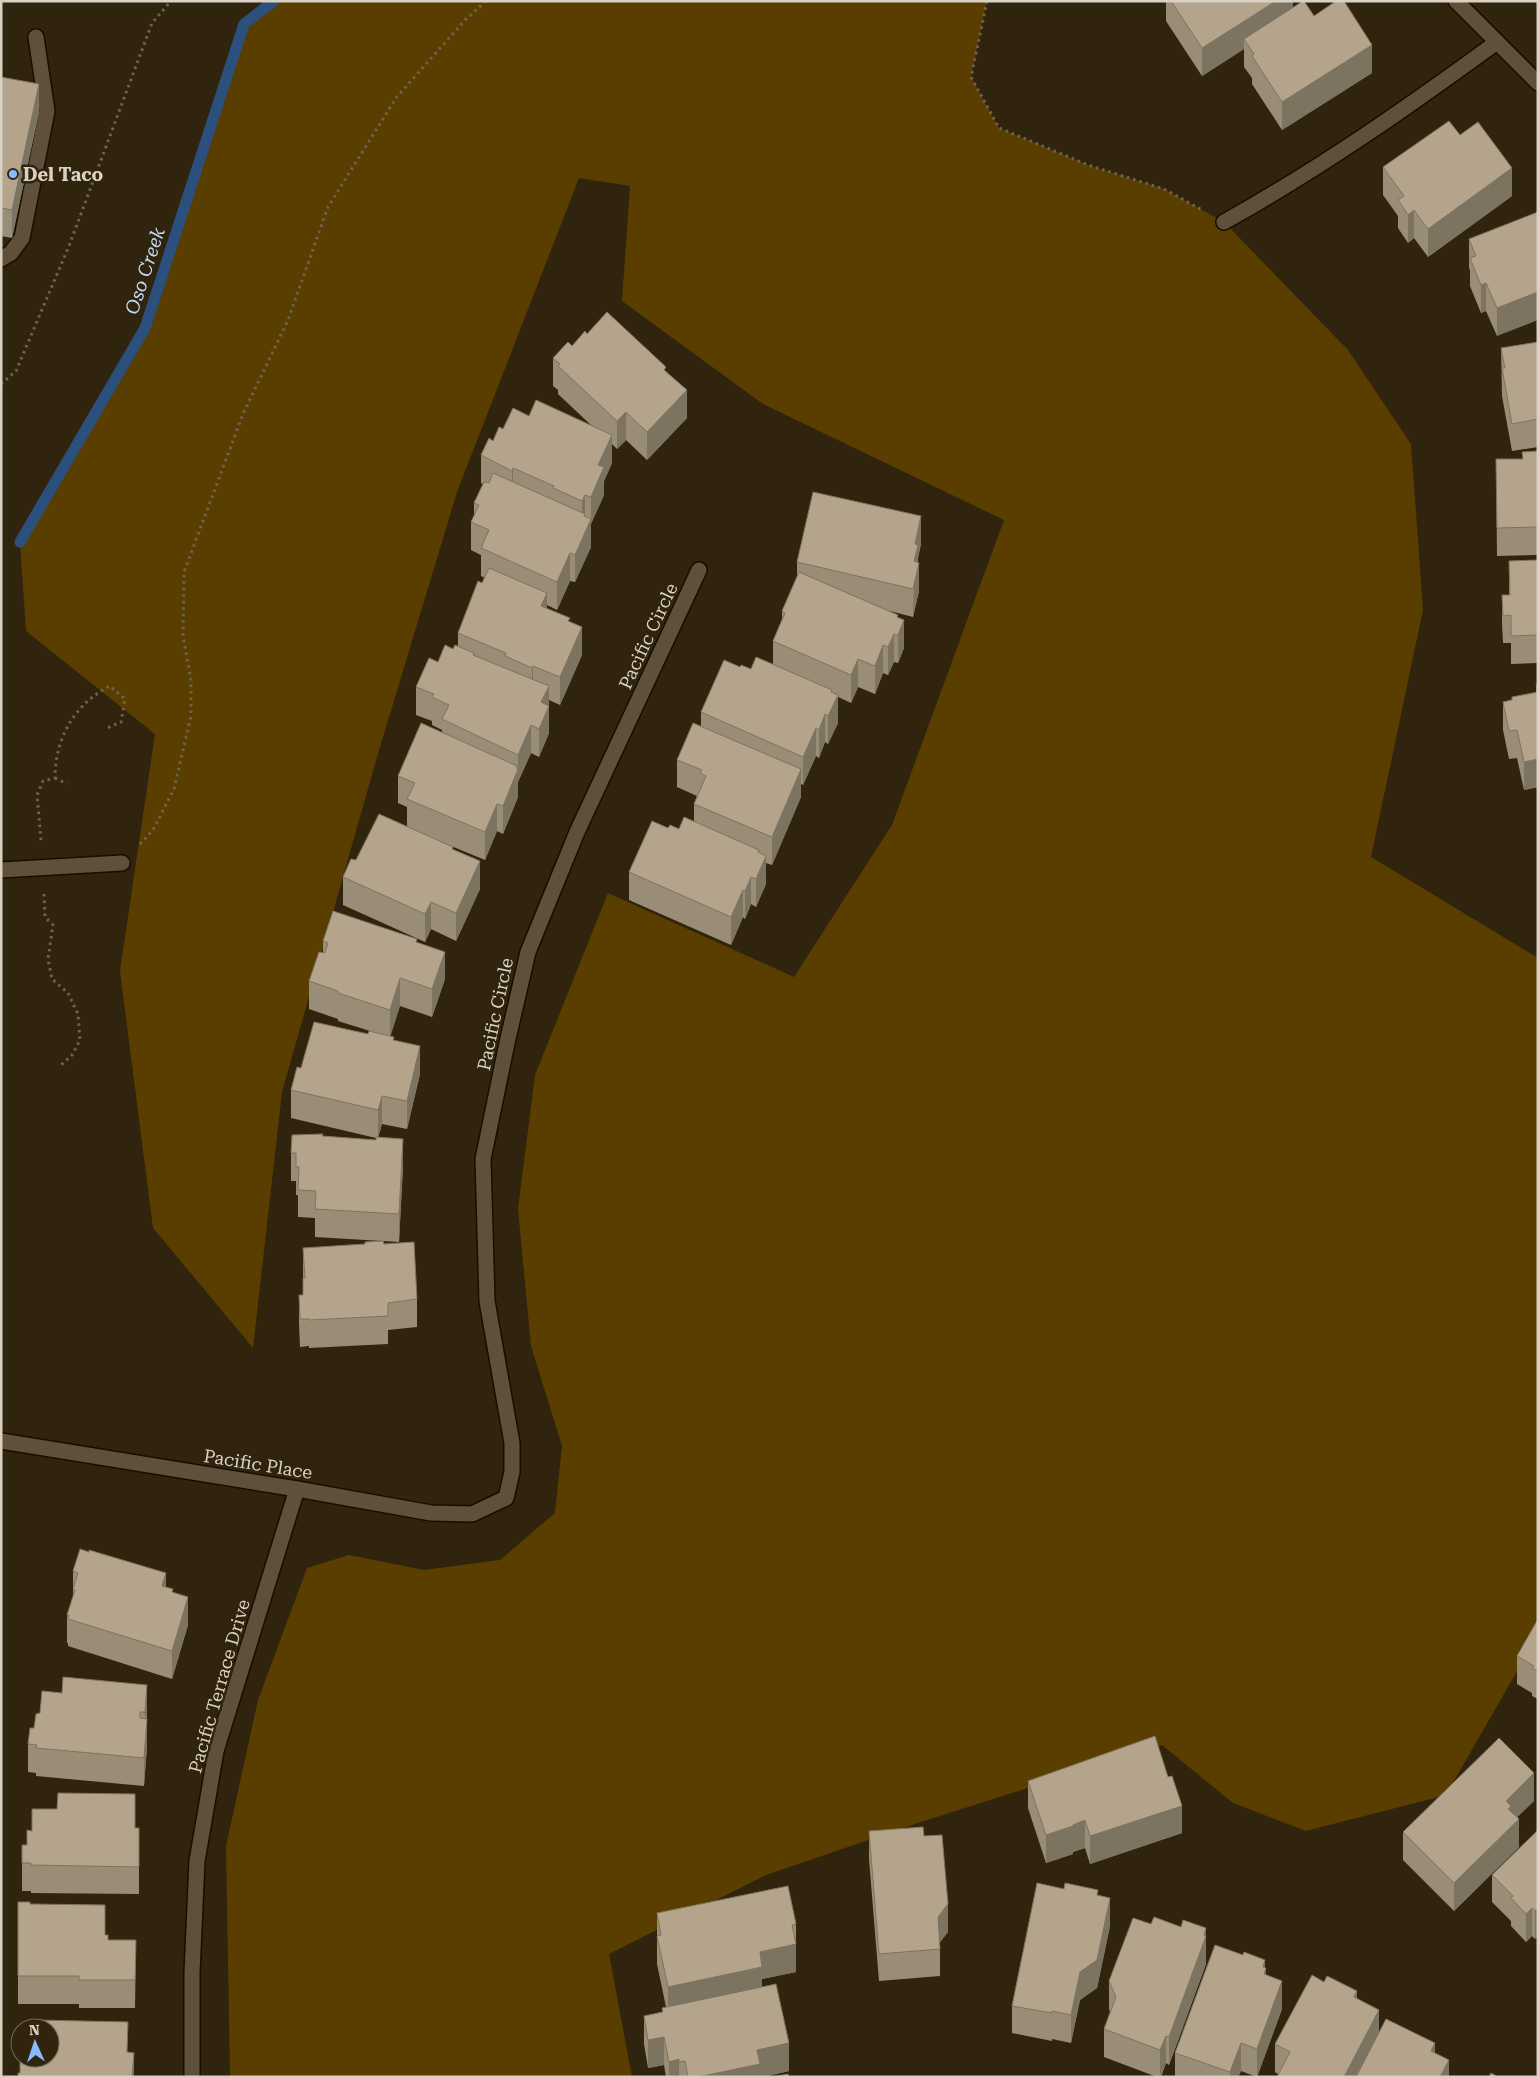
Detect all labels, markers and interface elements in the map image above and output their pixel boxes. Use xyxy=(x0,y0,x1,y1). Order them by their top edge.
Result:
place label: Del Taco xyxy=(23,164,104,185)
marker: Del Taco xyxy=(7,168,19,180)
water label: Oso Creek xyxy=(120,224,170,317)
street label: Pacific Circle xyxy=(614,579,682,692)
street label: Pacific Circle xyxy=(473,956,517,1072)
street label: Pacific Place xyxy=(202,1445,314,1483)
street label: Pacific Terrace Drive xyxy=(184,1597,254,1775)
north arrow xyxy=(10,2018,60,2068)
text: N xyxy=(29,2022,40,2038)

